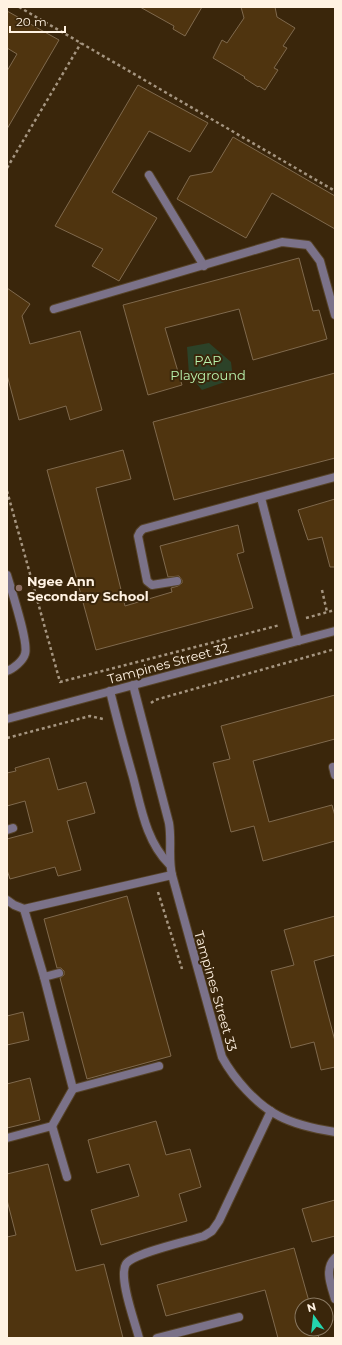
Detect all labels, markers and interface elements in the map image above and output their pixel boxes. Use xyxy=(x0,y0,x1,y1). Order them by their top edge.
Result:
scale bar xyxy=(10,8,65,34)
text: 20 m xyxy=(16,14,47,29)
park label: PAP Playground xyxy=(170,352,246,383)
place label: Ngee Ann Secondary School xyxy=(27,573,149,604)
marker: Ngee Ann Secondary School xyxy=(14,583,24,593)
street label: Tampines Street 32 xyxy=(106,639,230,687)
street label: Tampines Street 33 xyxy=(191,929,241,1053)
north arrow xyxy=(294,1297,334,1337)
text: N xyxy=(305,1299,318,1315)

